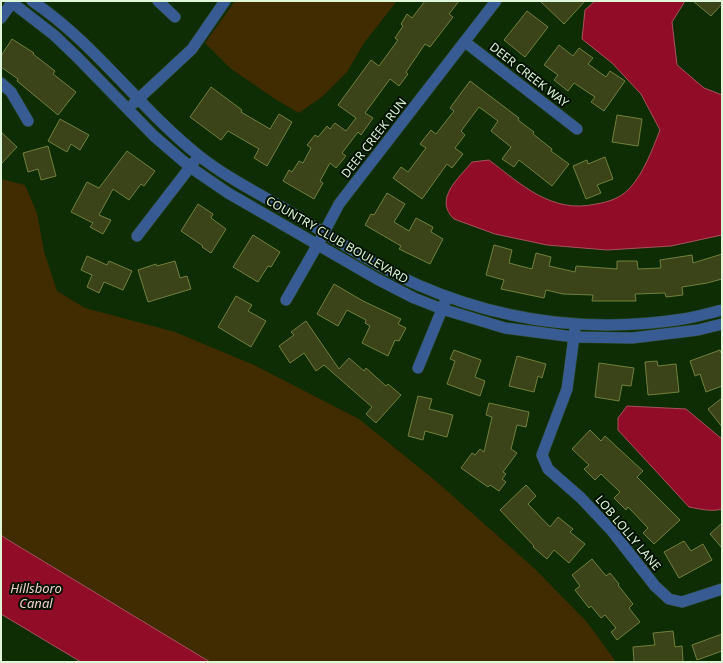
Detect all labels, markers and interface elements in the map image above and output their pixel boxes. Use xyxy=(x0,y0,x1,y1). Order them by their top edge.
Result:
street label: DEER CREEK WAY xyxy=(486,38,573,111)
street label: DEER CREEK RUN xyxy=(337,94,410,181)
street label: COUNTRY CLUB BOULEVARD xyxy=(263,192,412,287)
street label: LOB LOLLY LANE xyxy=(592,491,665,574)
water label: Hillsboro Canal xyxy=(10,579,62,612)

